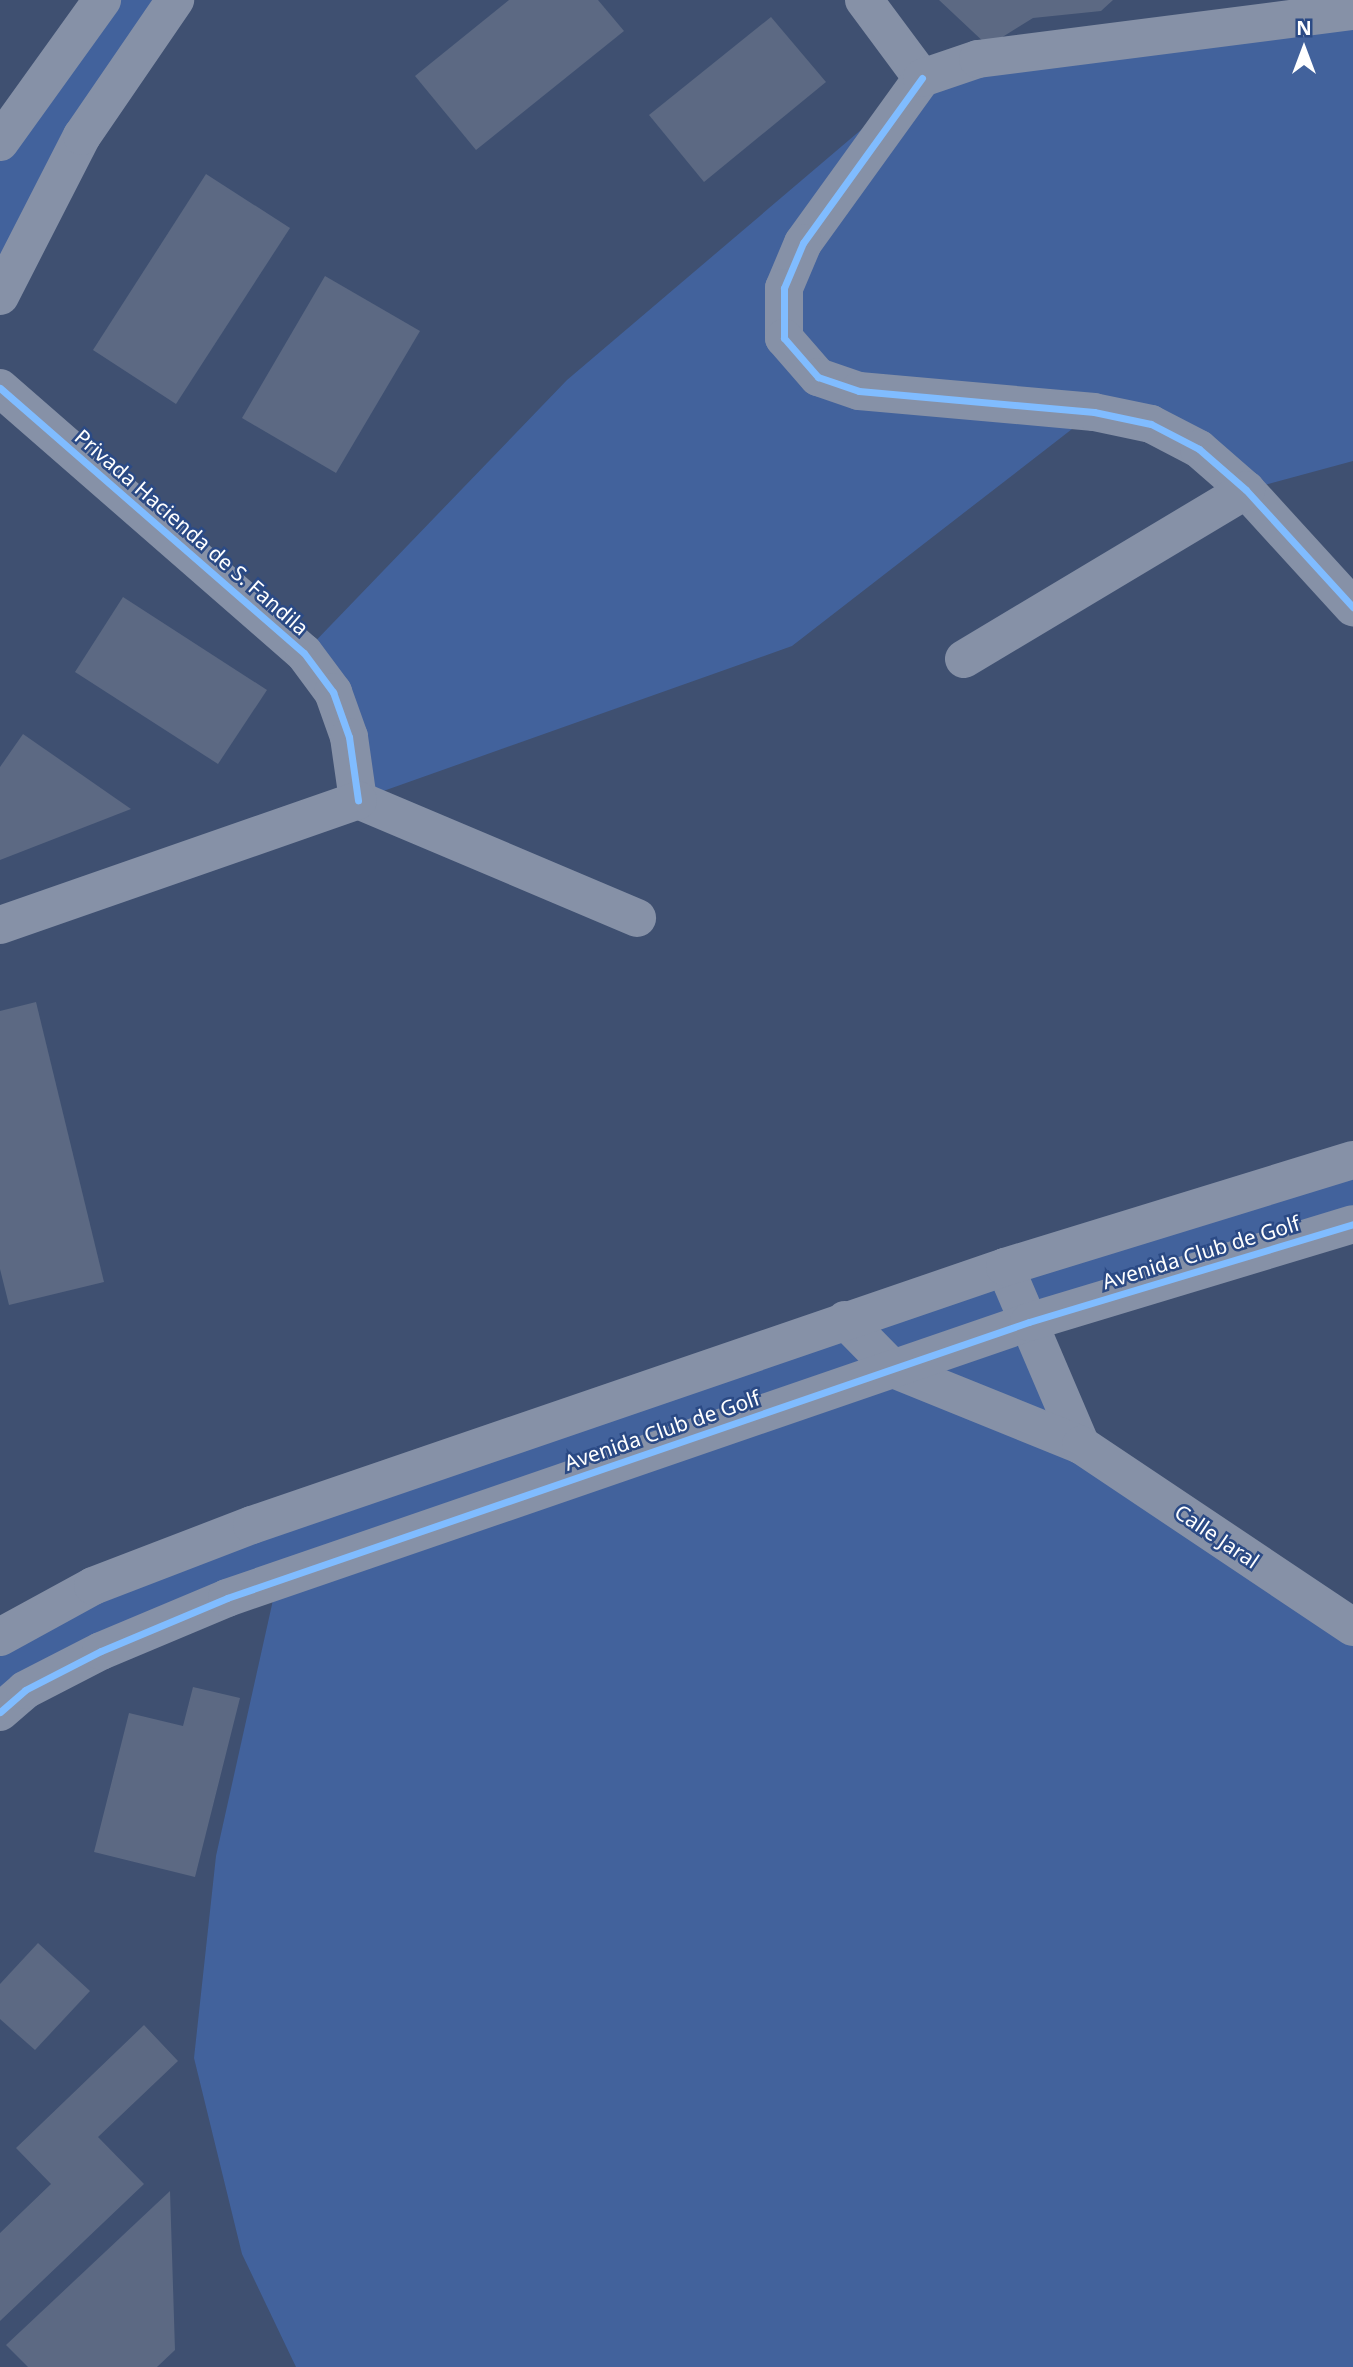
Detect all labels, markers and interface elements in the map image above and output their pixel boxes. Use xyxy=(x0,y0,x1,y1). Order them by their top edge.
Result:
north arrow xyxy=(1269,14,1339,84)
text: N xyxy=(1296,15,1312,41)
street label: Privada Hacienda de S. Fandila xyxy=(70,424,314,640)
street label: Avenida Club de Golf xyxy=(1099,1210,1303,1294)
street label: Avenida Club de Golf xyxy=(561,1385,763,1475)
street label: Calle Jaral xyxy=(1170,1499,1264,1573)

